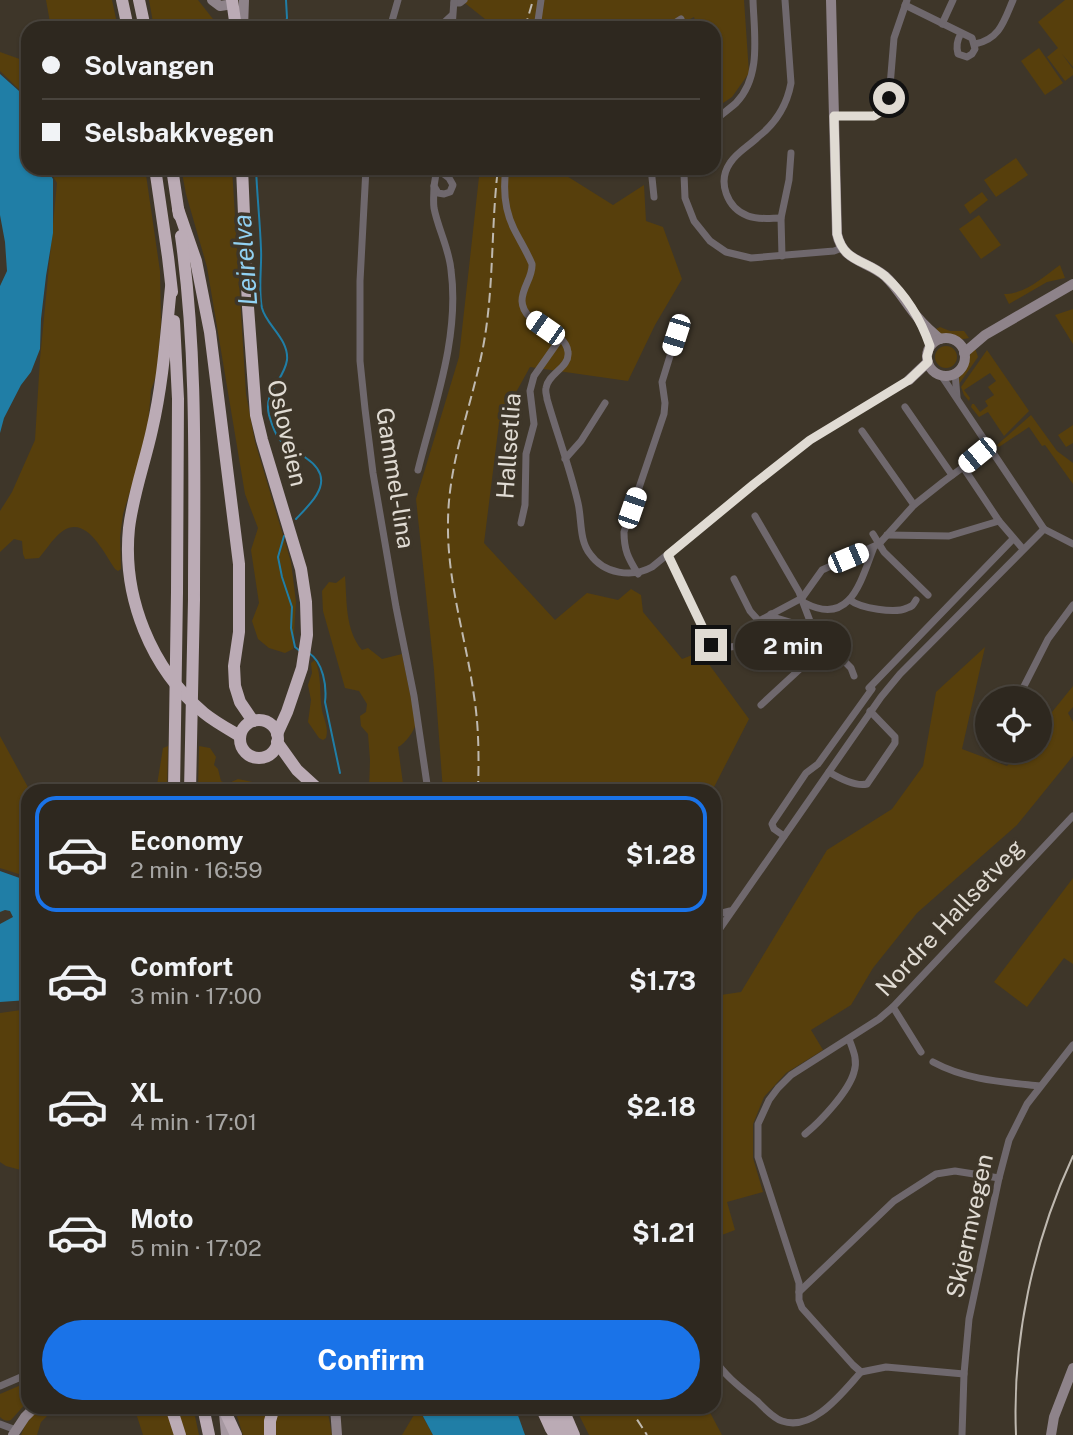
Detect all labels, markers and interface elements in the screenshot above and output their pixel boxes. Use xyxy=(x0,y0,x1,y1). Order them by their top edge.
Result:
text: Solvangen xyxy=(84,50,214,81)
route start xyxy=(873,82,905,114)
text: Selsbakkvegen xyxy=(84,117,274,148)
water label: Leirelva xyxy=(226,213,263,307)
car xyxy=(522,307,569,349)
car xyxy=(660,312,693,358)
street label: Osloveien xyxy=(262,377,314,489)
street label: Hallsetlia xyxy=(490,392,526,500)
street label: Gammel-lina xyxy=(371,405,421,550)
car xyxy=(955,434,1000,476)
car xyxy=(616,485,649,531)
car xyxy=(825,540,872,576)
callout: 2 min xyxy=(736,620,851,670)
route end xyxy=(695,629,727,661)
text: 2 min xyxy=(763,632,823,659)
map controls xyxy=(975,686,1052,763)
button: locate xyxy=(975,686,1052,763)
icon: car xyxy=(46,823,109,886)
text: Economy xyxy=(130,825,243,856)
street label: Nordre Hallsetveg xyxy=(870,833,1029,1001)
text: $1.28 xyxy=(626,839,696,870)
text: 2 min · 16:59 xyxy=(130,856,263,883)
icon: car xyxy=(46,949,109,1012)
text: Comfort xyxy=(130,951,233,982)
text: $1.73 xyxy=(629,965,696,996)
text: 3 min · 17:00 xyxy=(130,982,262,1009)
icon: car xyxy=(46,1075,109,1138)
text: XL xyxy=(130,1077,164,1108)
text: $2.18 xyxy=(626,1091,696,1122)
text: 4 min · 17:01 xyxy=(130,1108,257,1135)
street label: Skjermvegen xyxy=(940,1151,998,1300)
icon: car xyxy=(46,1201,109,1264)
text: Moto xyxy=(130,1203,193,1234)
text: $1.21 xyxy=(632,1217,696,1248)
text: 5 min · 17:02 xyxy=(130,1234,262,1261)
button: Confirm xyxy=(42,1320,700,1400)

